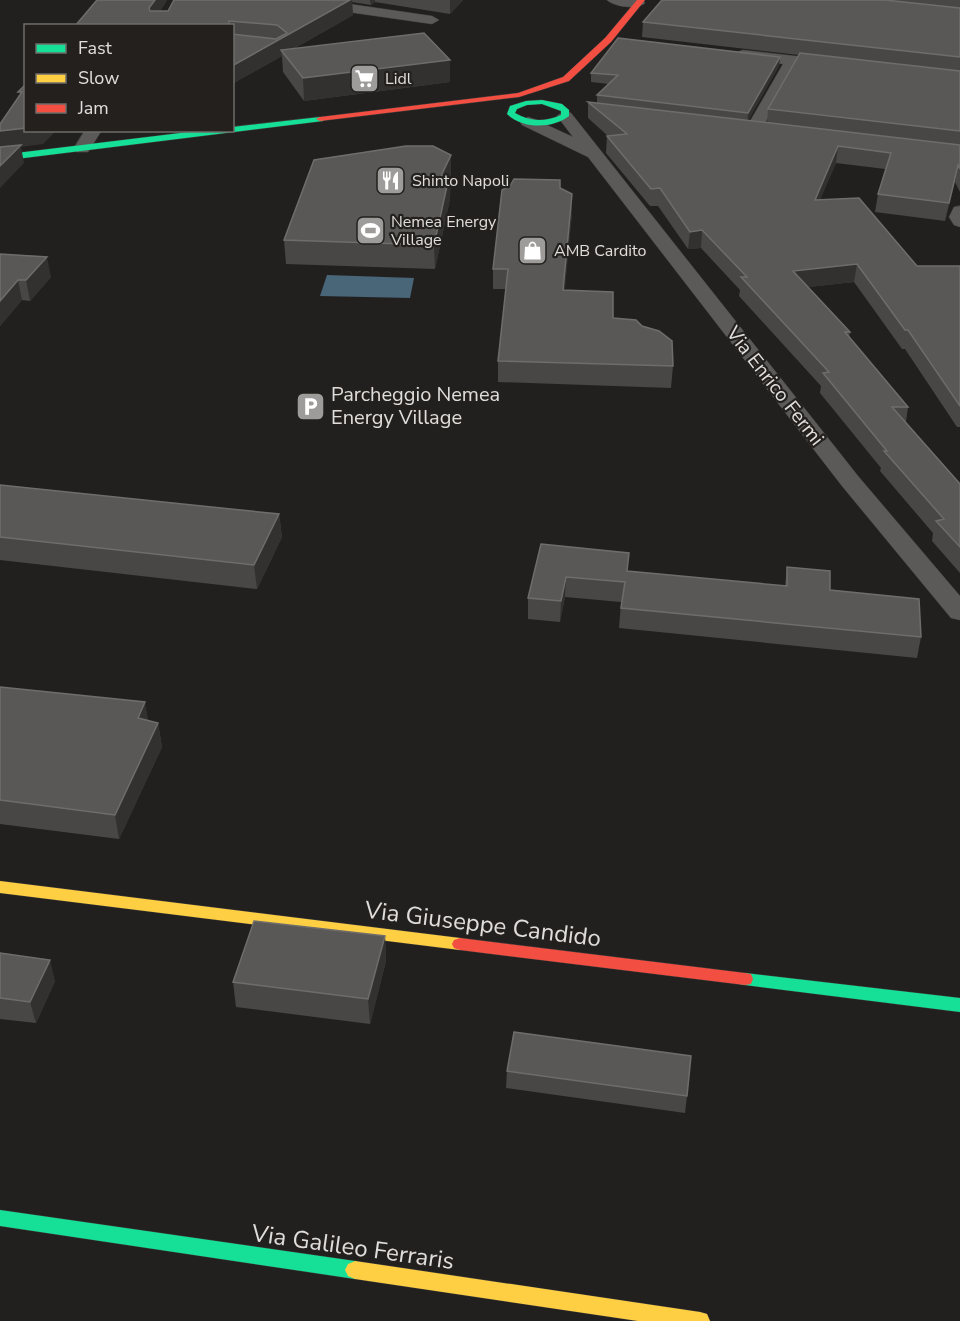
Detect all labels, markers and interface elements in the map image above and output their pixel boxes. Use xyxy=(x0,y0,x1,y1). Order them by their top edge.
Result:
legend xyxy=(24,24,234,132)
text: Fast xyxy=(78,36,113,60)
supermarket icon: Lidl xyxy=(348,63,380,95)
text: Slow xyxy=(78,66,119,90)
place label: Lidl xyxy=(385,68,412,90)
text: Jam xyxy=(77,96,109,120)
restaurant icon: Shinto Napoli xyxy=(375,165,407,197)
place label: Shinto Napoli xyxy=(412,170,509,192)
place label: Nemea Energy Village xyxy=(390,211,497,251)
sports icon: Nemea Energy Village xyxy=(354,215,386,247)
shop icon: AMB Cardito xyxy=(517,235,549,267)
place label: AMB Cardito xyxy=(554,240,646,262)
street label: Via Enrico Fermi xyxy=(719,320,830,451)
place label: Parcheggio Nemea Energy Village xyxy=(331,381,500,431)
parking icon: Parcheggio Nemea Energy Village xyxy=(294,390,326,422)
street label: Via Giuseppe Candido xyxy=(362,894,603,954)
street label: Via Galileo Ferraris xyxy=(249,1217,456,1277)

